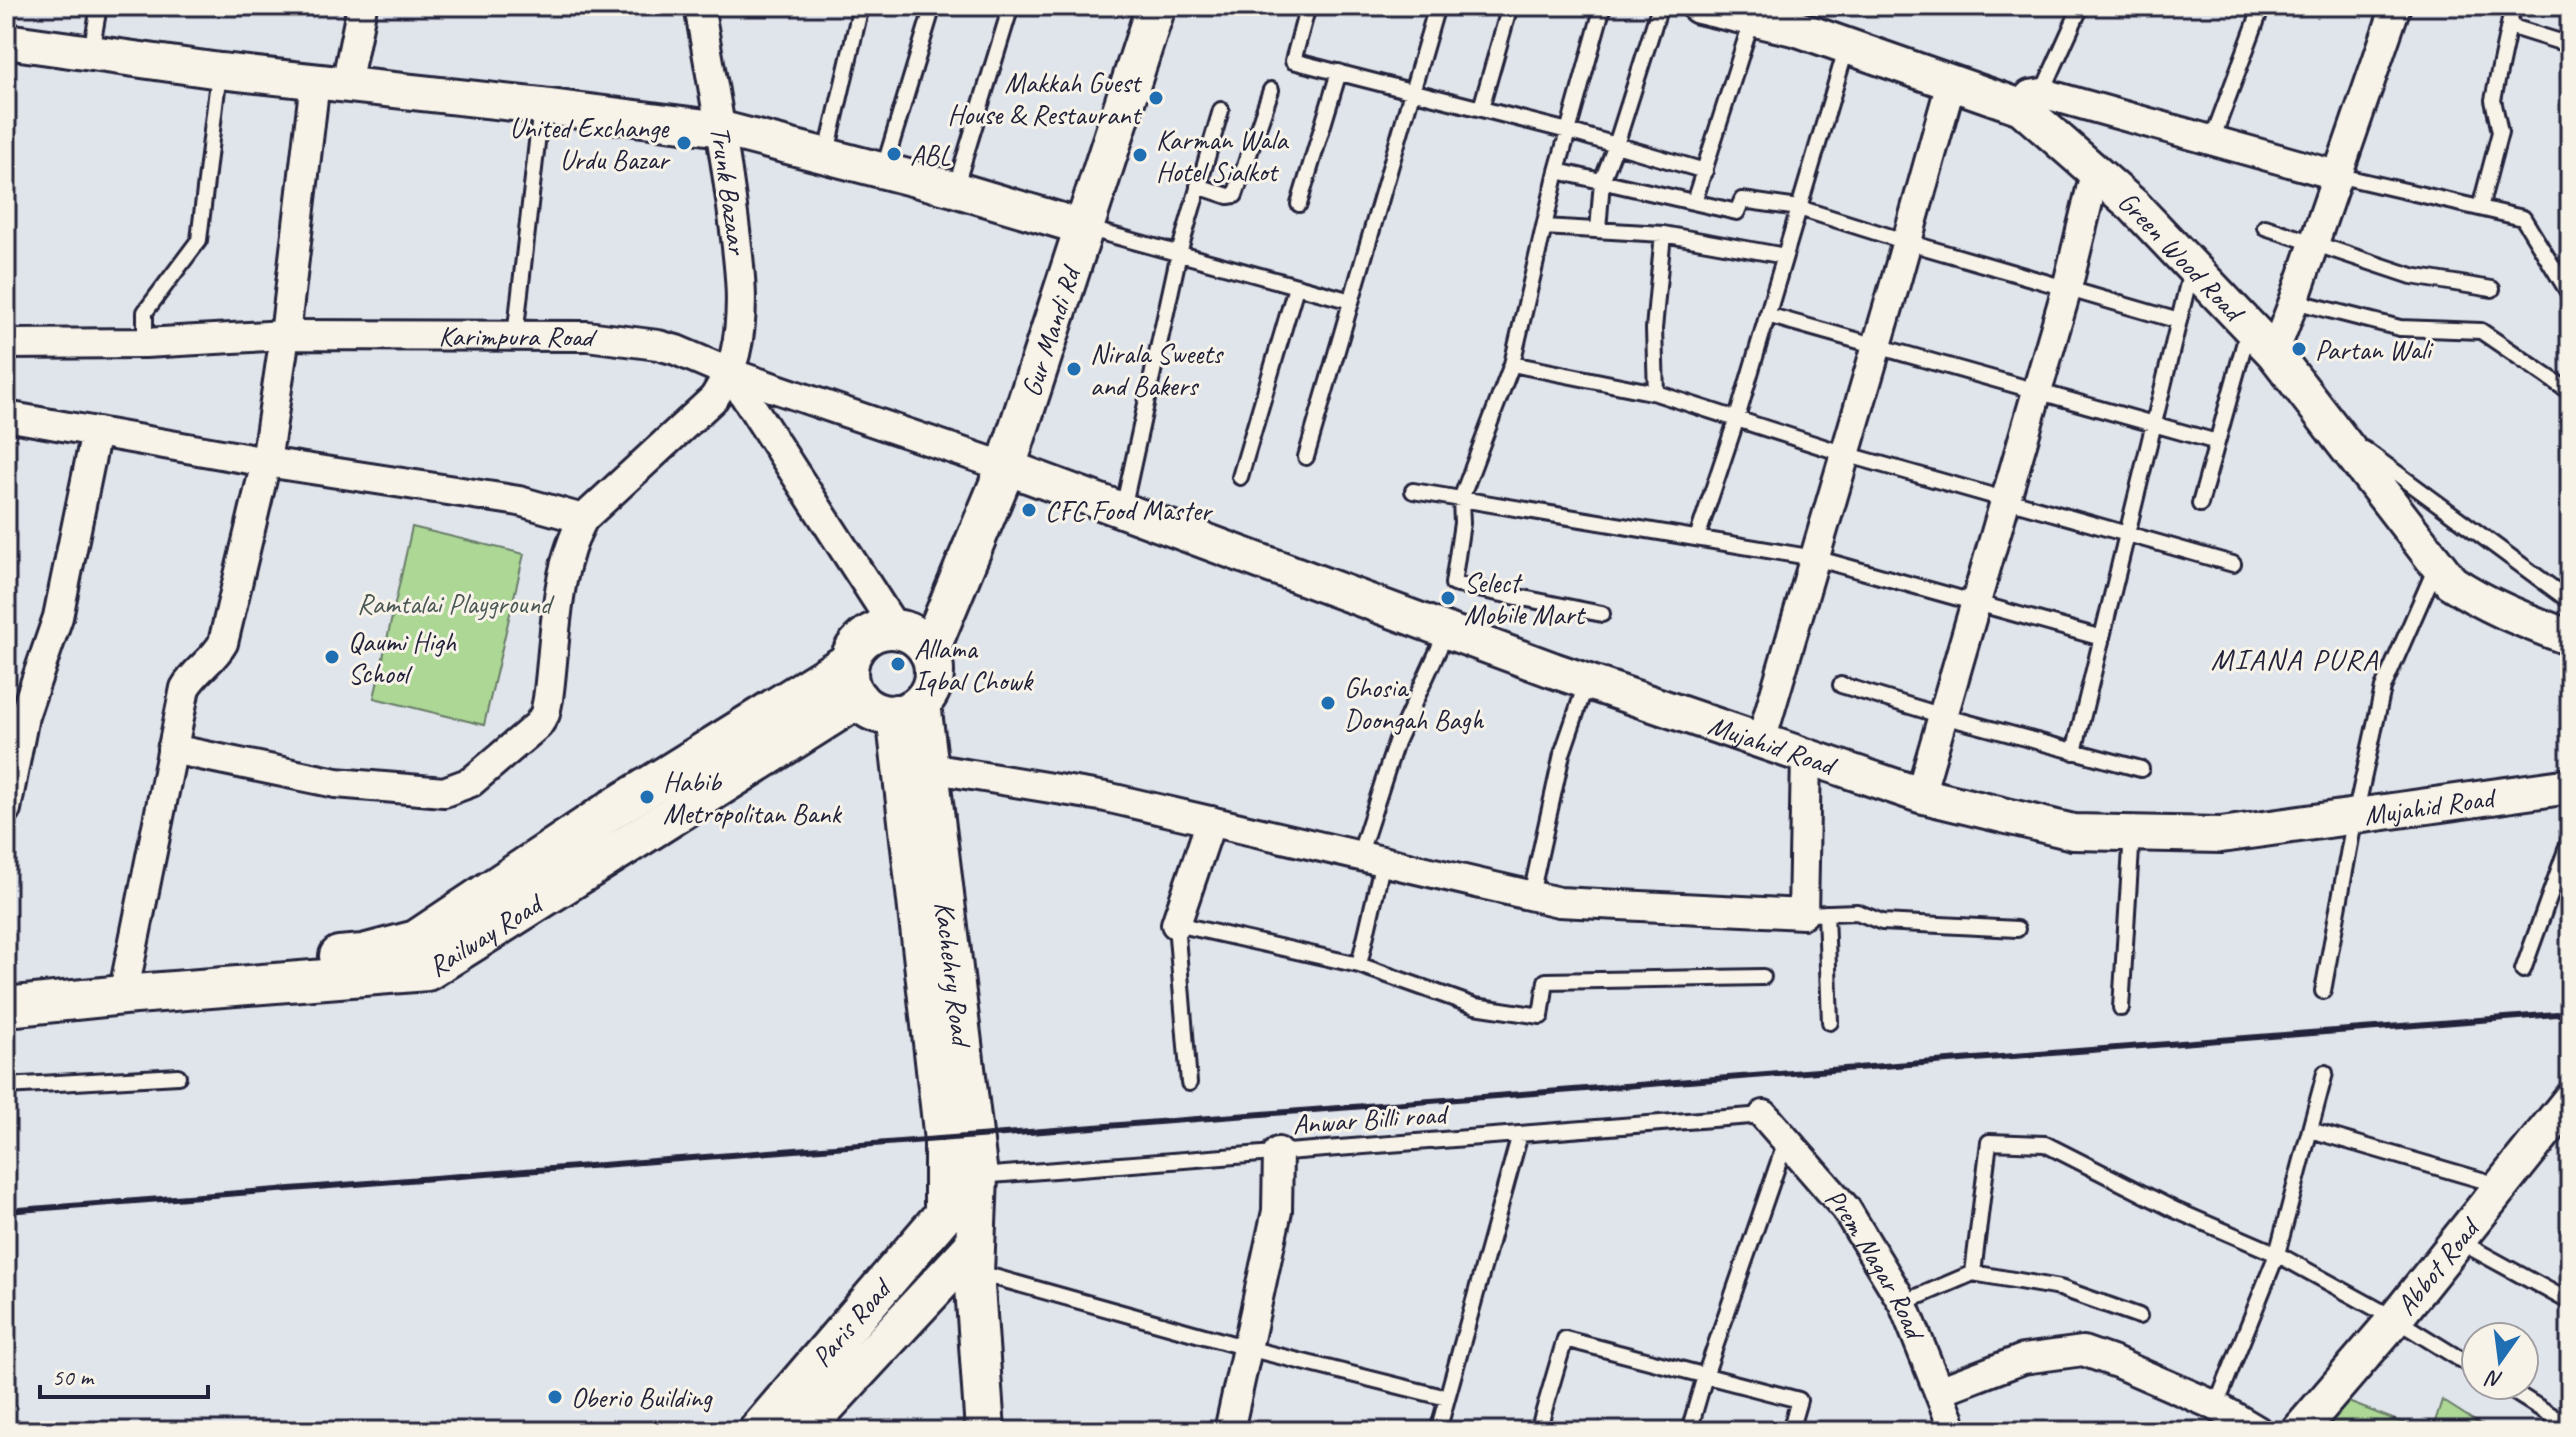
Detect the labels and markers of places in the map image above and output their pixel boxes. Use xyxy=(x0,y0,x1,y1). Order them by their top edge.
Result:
place label: Makkah Guest House & Restaurant xyxy=(948,65,1143,132)
marker: Makkah Guest House & Restaurant xyxy=(1147,89,1165,107)
place label: United Exchange Urdu Bazar xyxy=(509,110,671,177)
place label: Karman Wala Hotel Sialkot xyxy=(1156,122,1289,189)
marker: United Exchange Urdu Bazar xyxy=(675,134,693,152)
place label: ABL xyxy=(910,137,951,172)
marker: ABL xyxy=(885,145,903,163)
marker: Karman Wala Hotel Sialkot xyxy=(1131,146,1149,164)
place label: Partan Wali xyxy=(2315,332,2434,367)
place label: Nirala Sweets and Bakers xyxy=(1090,336,1224,403)
marker: Partan Wali xyxy=(2290,340,2308,358)
marker: Nirala Sweets and Bakers xyxy=(1065,360,1083,378)
place label: CFC Food Master xyxy=(1045,493,1214,528)
marker: CFC Food Master xyxy=(1020,501,1038,519)
place label: Select Mobile Mart xyxy=(1464,565,1587,632)
marker: Select Mobile Mart xyxy=(1439,589,1457,607)
place label: Qaumi High School xyxy=(348,624,456,691)
place label: Allama Iqbal Chowk xyxy=(914,631,1034,698)
marker: Qaumi High School xyxy=(323,648,341,666)
marker: Allama Iqbal Chowk xyxy=(889,655,907,673)
place label: Ghosia Doongah Bagh xyxy=(1344,670,1484,737)
marker: Ghosia Doongah Bagh xyxy=(1319,694,1337,712)
place label: Habib Metropolitan Bank xyxy=(663,764,842,831)
marker: Habib Metropolitan Bank xyxy=(638,788,656,806)
place label: Oberio Building xyxy=(571,1380,713,1415)
marker: Oberio Building xyxy=(546,1388,564,1406)

